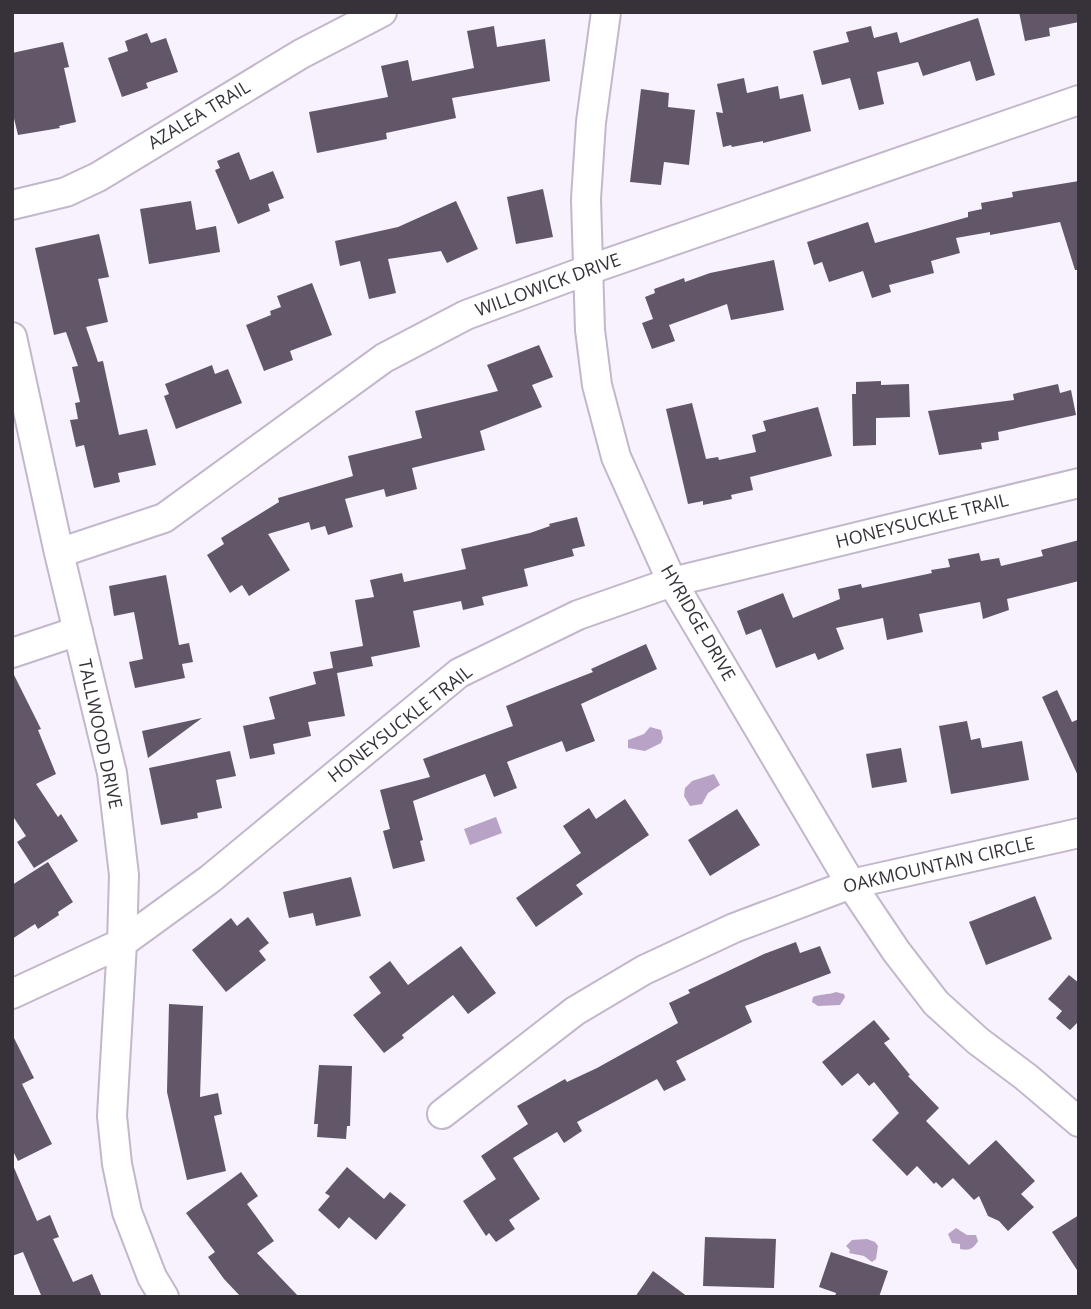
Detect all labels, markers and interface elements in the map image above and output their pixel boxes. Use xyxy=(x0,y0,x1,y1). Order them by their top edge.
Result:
street label: AZALEA TRAIL xyxy=(143,74,254,154)
street label: WILLOWICK DRIVE xyxy=(472,247,624,322)
street label: HONEYSUCKLE TRAIL xyxy=(833,487,1011,553)
street label: HYRIDGE DRIVE xyxy=(656,560,742,685)
street label: TALLWOOD DRIVE xyxy=(73,657,129,811)
street label: HONEYSUCKLE TRAIL xyxy=(322,659,477,787)
street label: OAKMOUNTAIN CIRCLE xyxy=(841,830,1037,898)

